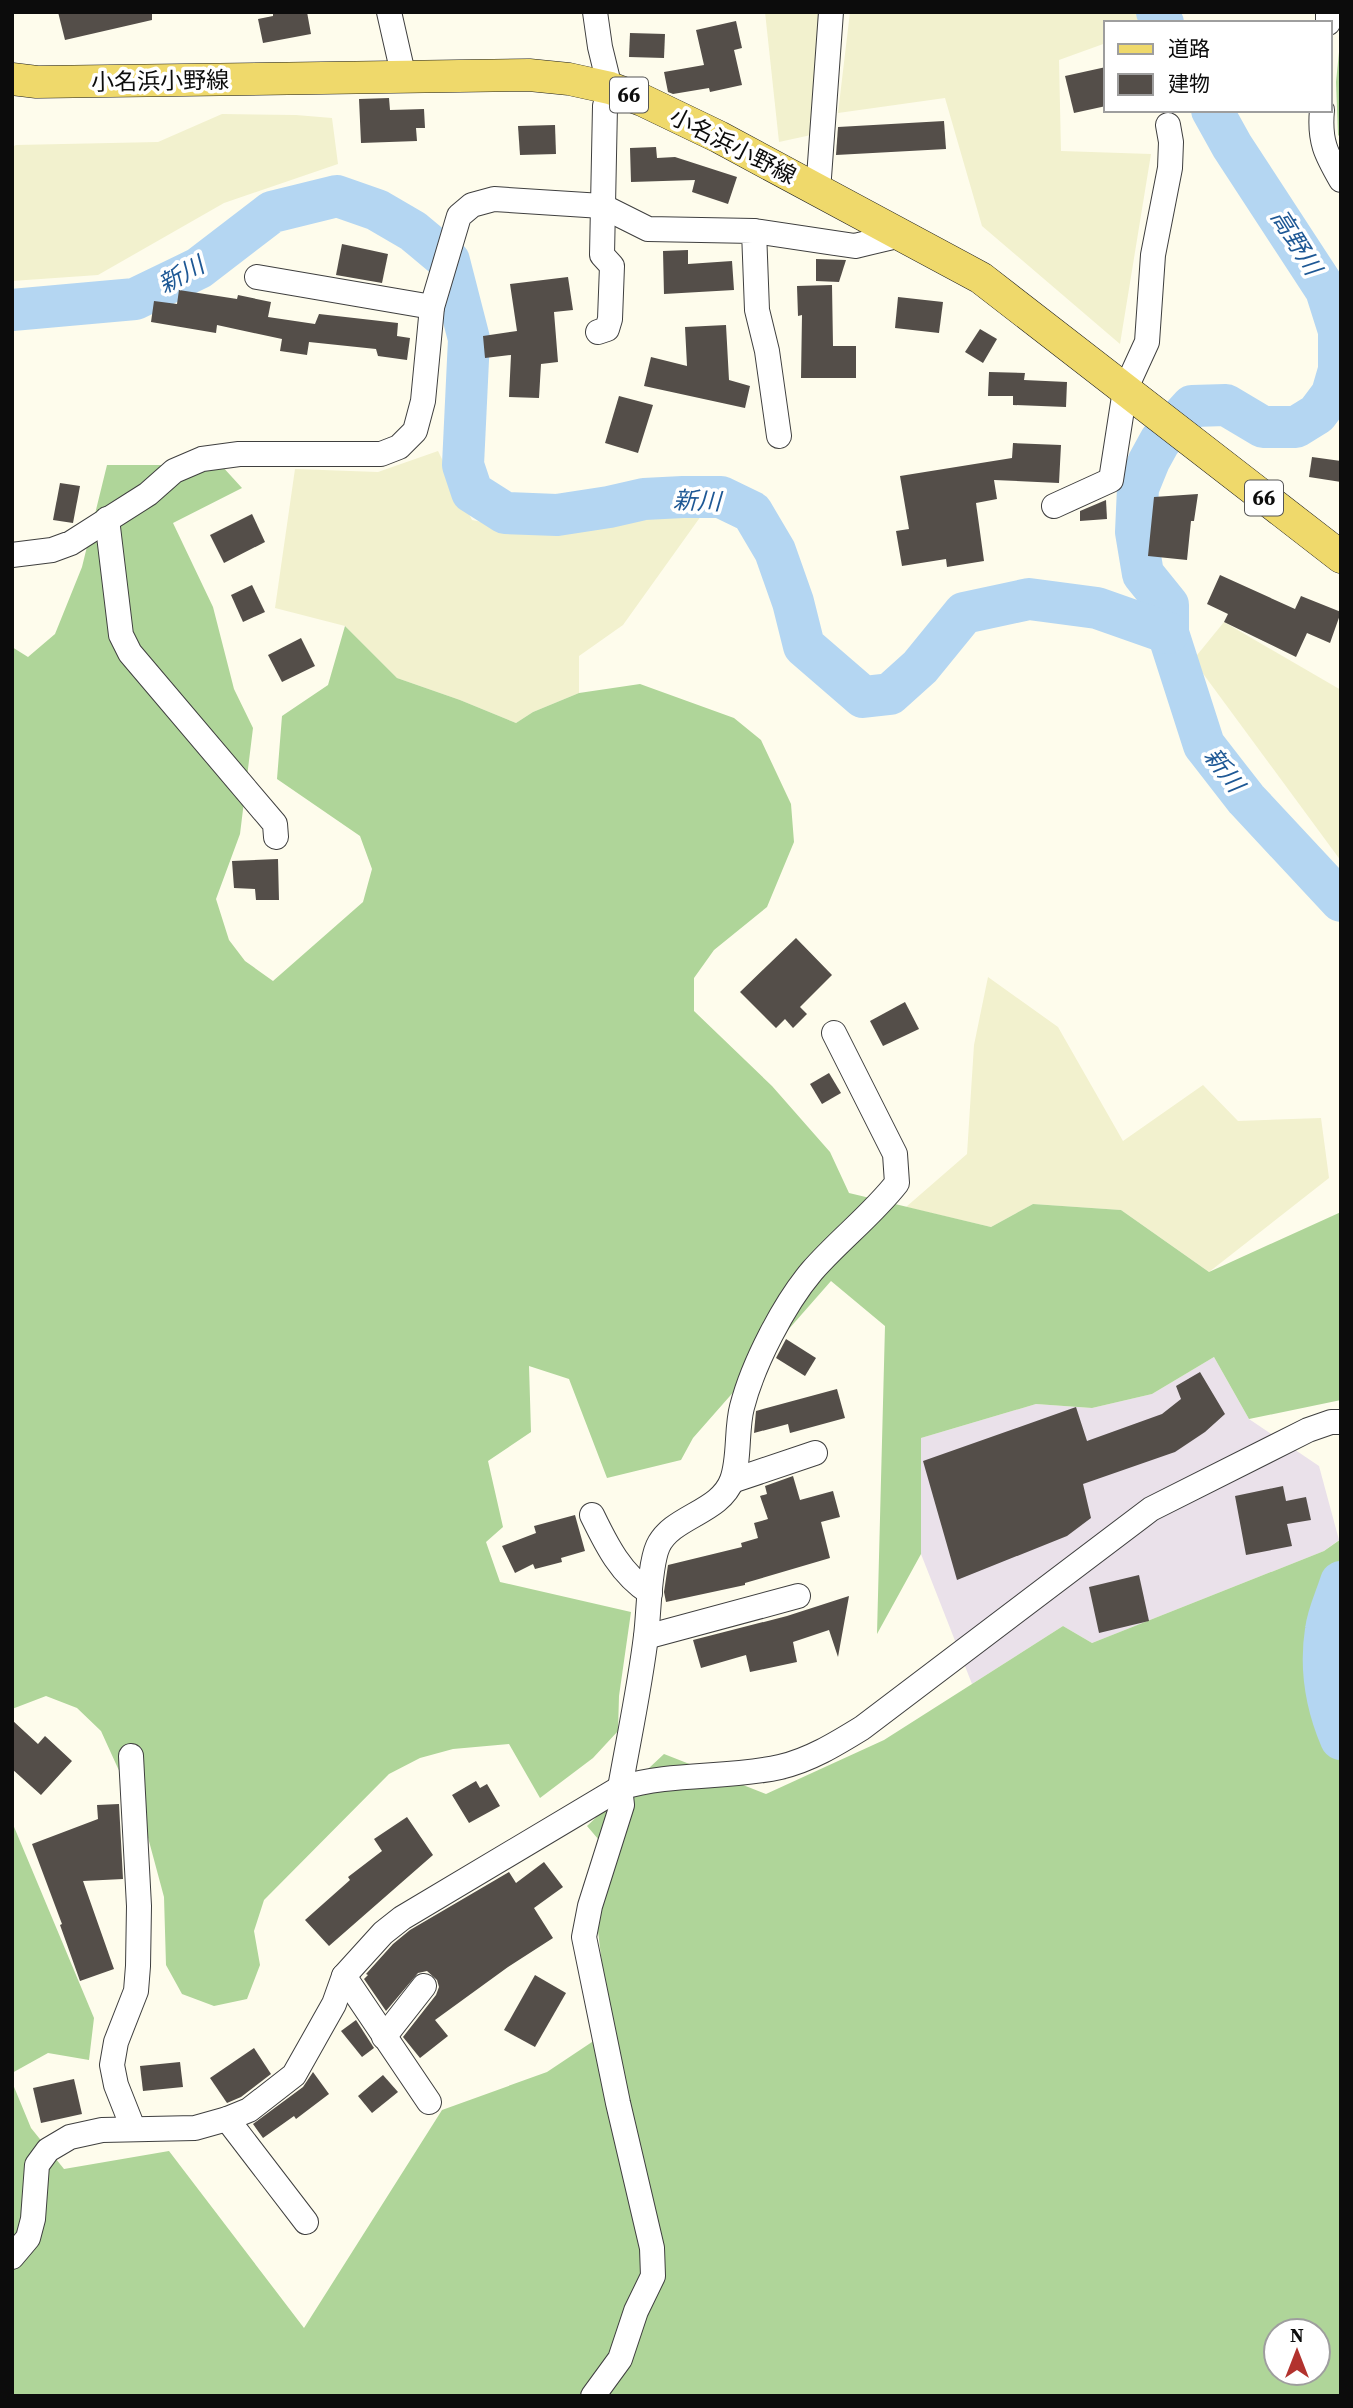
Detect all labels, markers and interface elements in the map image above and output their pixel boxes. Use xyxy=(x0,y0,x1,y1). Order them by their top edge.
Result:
legend xyxy=(1104,21,1332,112)
text: 道路 xyxy=(1168,34,1210,63)
street label: 小名浜小野線 xyxy=(91,64,229,98)
text: 建物 xyxy=(1168,69,1210,98)
road number: 66 xyxy=(610,78,648,112)
street label: 小名浜小野線 xyxy=(664,100,802,192)
water label: 高野川 xyxy=(1263,202,1331,284)
water label: 新川 xyxy=(152,247,212,301)
road number: 66 xyxy=(1245,480,1283,516)
water label: 新川 xyxy=(672,483,725,518)
water label: 新川 xyxy=(1197,741,1254,801)
north arrow xyxy=(1262,2317,1332,2387)
text: N xyxy=(1290,2322,1304,2348)

